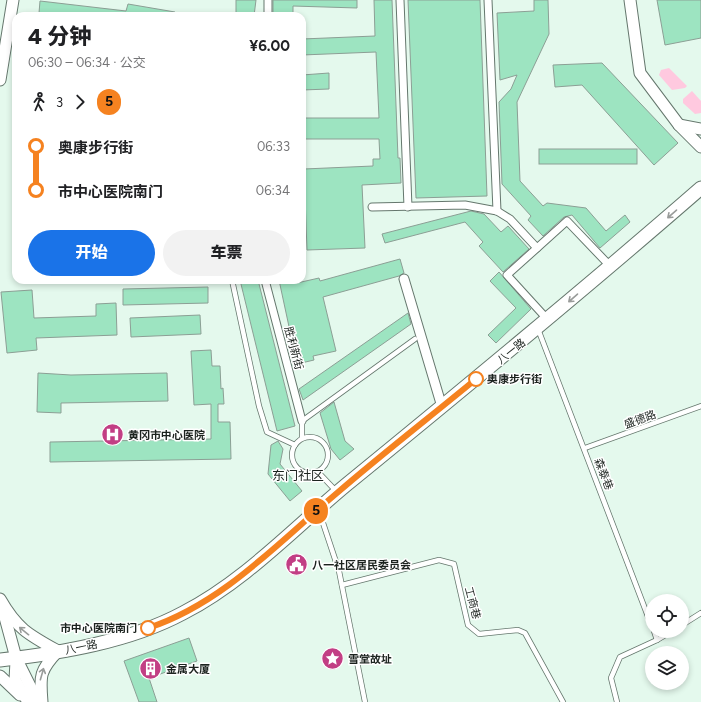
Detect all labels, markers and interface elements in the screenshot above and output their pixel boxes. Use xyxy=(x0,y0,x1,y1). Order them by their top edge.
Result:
text: 4 分钟 xyxy=(28,23,91,50)
text: ¥6.00 xyxy=(249,37,290,55)
text: 06:30 – 06:34 · 公交 xyxy=(28,55,146,70)
icon: walk xyxy=(28,91,50,113)
icon: forward xyxy=(69,91,91,113)
text: 5 xyxy=(105,93,113,110)
text: 3 xyxy=(56,95,63,110)
text: 奥康步行街 xyxy=(58,139,133,157)
text: 06:33 xyxy=(257,139,290,154)
text: 市中心医院南门 xyxy=(58,183,163,201)
text: 06:34 xyxy=(256,183,290,198)
one-way arrow xyxy=(667,209,677,218)
button: 开始 xyxy=(28,230,155,276)
button: 车票 xyxy=(163,230,290,276)
one-way arrow xyxy=(567,294,578,303)
street label: 胜利新街 xyxy=(282,325,305,371)
street label: 八一路 xyxy=(494,336,528,367)
marker: 奥康步行街 xyxy=(468,371,484,387)
place label: 奥康步行街 xyxy=(487,373,542,386)
street label: 盛德路 xyxy=(622,408,658,431)
hospital icon: 黄冈市中心医院 xyxy=(99,422,125,448)
place label: 黄冈市中心医院 xyxy=(128,429,205,442)
street label: 森泰巷 xyxy=(592,456,616,492)
district label: 东门社区 xyxy=(272,468,324,483)
line badge: 5 xyxy=(303,498,329,524)
text: 5 xyxy=(312,502,320,519)
public building icon: 八一社区居民委员会 xyxy=(284,552,310,578)
place label: 八一社区居民委员会 xyxy=(312,559,411,572)
street label: 工商巷 xyxy=(462,586,483,621)
map controls xyxy=(645,594,689,690)
button: locate xyxy=(645,594,689,638)
marker: 市中心医院南门 xyxy=(140,620,156,636)
place label: 市中心医院南门 xyxy=(60,622,137,635)
one-way arrow xyxy=(19,627,30,635)
street label: 八一路 xyxy=(64,638,99,657)
place icon: 雪堂故址 xyxy=(320,646,346,672)
button: layers xyxy=(645,646,689,690)
place label: 雪堂故址 xyxy=(348,653,392,666)
building icon: 金属大厦 xyxy=(137,656,163,682)
place label: 金属大厦 xyxy=(166,663,210,676)
one-way arrow xyxy=(39,668,46,681)

